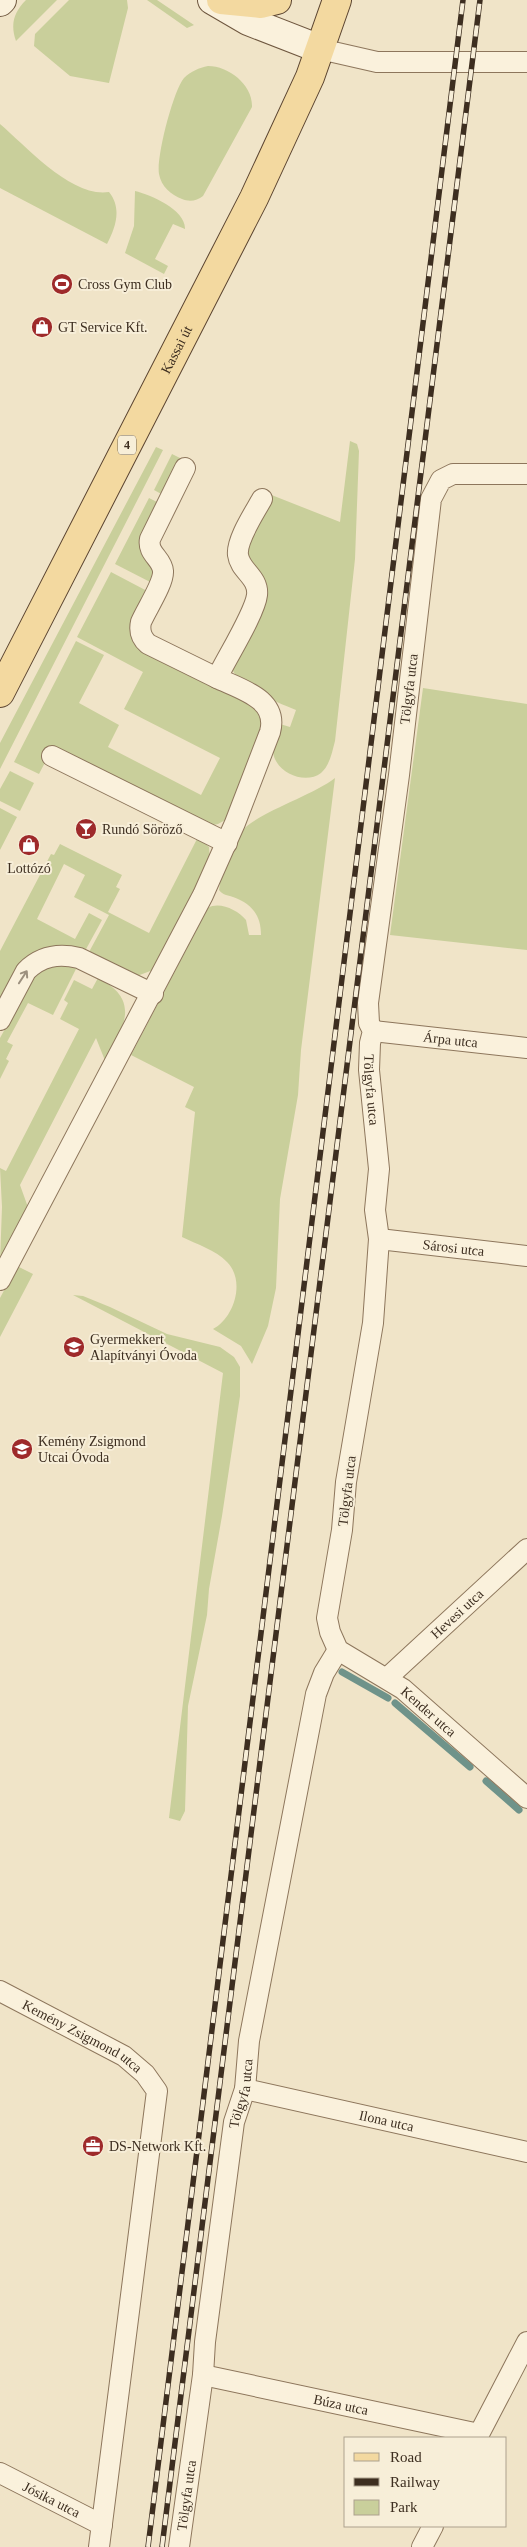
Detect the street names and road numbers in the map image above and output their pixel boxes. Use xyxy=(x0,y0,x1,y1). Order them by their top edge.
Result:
street label: Kassai út xyxy=(158,323,195,376)
road number: 4 xyxy=(118,436,136,454)
street label: Tölgyfa utca xyxy=(397,652,421,725)
street label: Árpa utca xyxy=(422,1028,479,1050)
street label: Tölgyfa utca xyxy=(362,1054,382,1127)
street label: Sárosi utca xyxy=(422,1237,486,1259)
street label: Tölgyfa utca xyxy=(335,1454,359,1527)
street label: Hevesi utca xyxy=(428,1585,487,1641)
street label: Kender utca xyxy=(398,1683,460,1740)
street label: Kemény Zsigmond utca xyxy=(20,1997,146,2076)
street label: Tölgyfa utca xyxy=(226,2058,255,2129)
street label: Ilona utca xyxy=(358,2107,416,2134)
street label: Búza utca xyxy=(312,2391,370,2418)
street label: Tölgyfa utca xyxy=(174,2458,199,2532)
street label: Jósika utca xyxy=(21,2479,83,2520)

